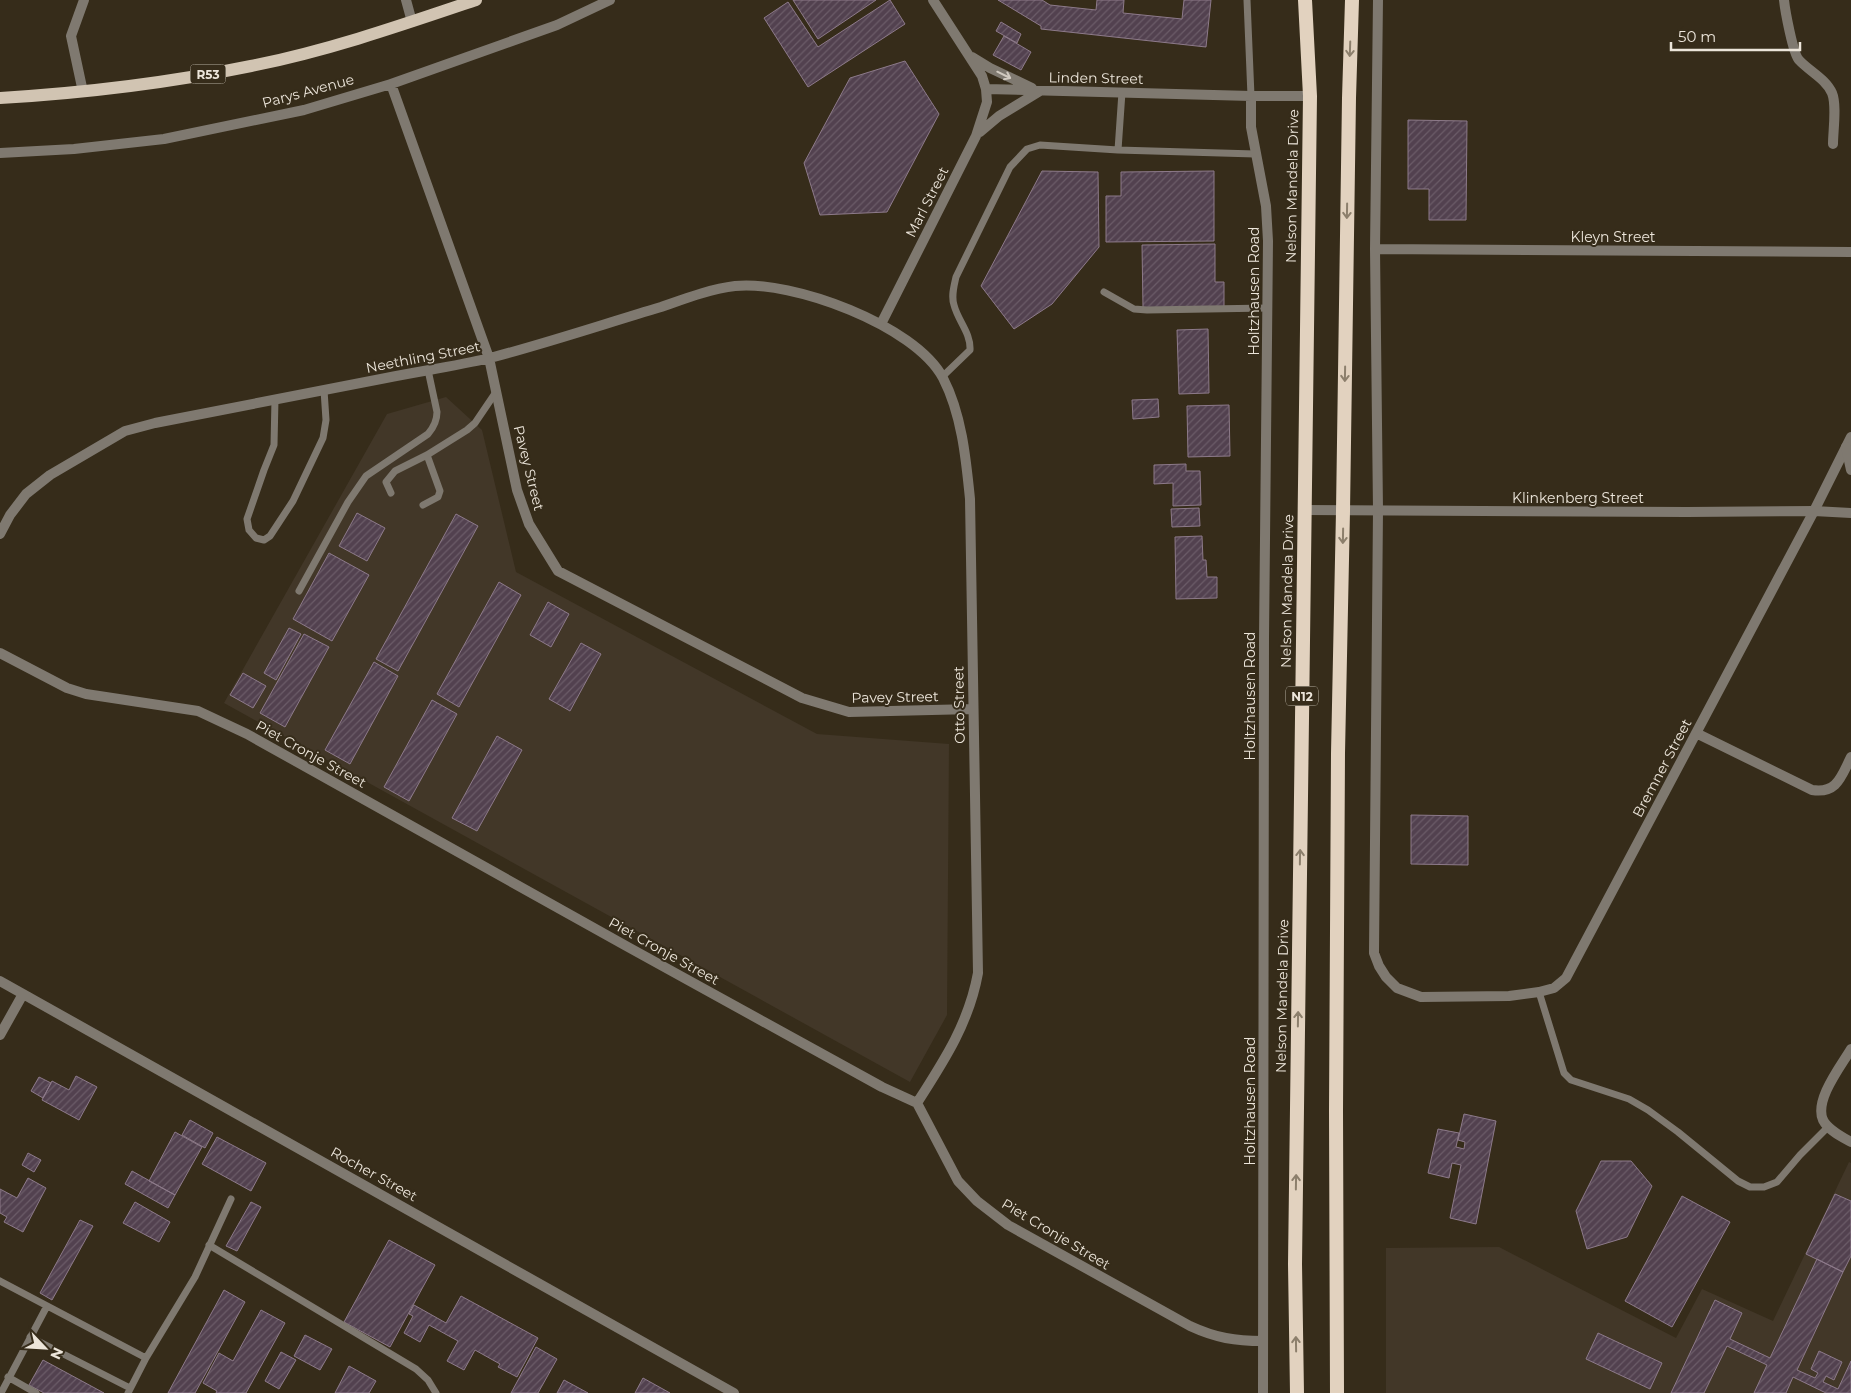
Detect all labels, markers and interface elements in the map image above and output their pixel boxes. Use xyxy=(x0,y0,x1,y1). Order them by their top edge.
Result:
scale bar xyxy=(1671,20,1800,52)
text: 50 m xyxy=(1678,27,1716,46)
one-way arrow xyxy=(1346,40,1355,56)
road number: R53 xyxy=(190,64,226,84)
street label: Linden Street xyxy=(1048,68,1144,88)
street label: Parys Avenue xyxy=(260,70,356,112)
one-way arrow xyxy=(996,71,1011,80)
street label: Nelson Mandela Drive xyxy=(1282,109,1302,263)
street label: Marl Street xyxy=(902,163,953,240)
one-way arrow xyxy=(1342,202,1352,219)
street label: Holtzhausen Road xyxy=(1245,227,1263,355)
street label: Kleyn Street xyxy=(1570,228,1656,246)
street label: Neethling Street xyxy=(364,337,482,377)
one-way arrow xyxy=(1340,365,1350,381)
street label: Pavey Street xyxy=(510,423,548,513)
street label: Klinkenberg Street xyxy=(1512,489,1644,507)
street label: Nelson Mandela Drive xyxy=(1277,514,1297,668)
one-way arrow xyxy=(1338,528,1348,544)
street label: Holtzhausen Road xyxy=(1241,632,1259,760)
street label: Otto Street xyxy=(949,666,969,744)
road number: N12 xyxy=(1286,686,1318,706)
street label: Pavey Street xyxy=(851,687,939,707)
street label: Bremner Street xyxy=(1629,715,1696,820)
street label: Piet Cronje Street xyxy=(253,716,370,792)
one-way arrow xyxy=(1295,849,1305,866)
street label: Piet Cronje Street xyxy=(606,913,723,989)
street label: Nelson Mandela Drive xyxy=(1272,919,1292,1073)
one-way arrow xyxy=(1293,1012,1303,1028)
street label: Holtzhausen Road xyxy=(1241,1037,1259,1165)
street label: Rocher Street xyxy=(328,1143,421,1205)
one-way arrow xyxy=(1291,1174,1301,1190)
street label: Piet Cronje Street xyxy=(998,1194,1114,1274)
north arrow xyxy=(20,1323,70,1373)
one-way arrow xyxy=(1291,1337,1301,1353)
text: N xyxy=(46,1345,67,1362)

